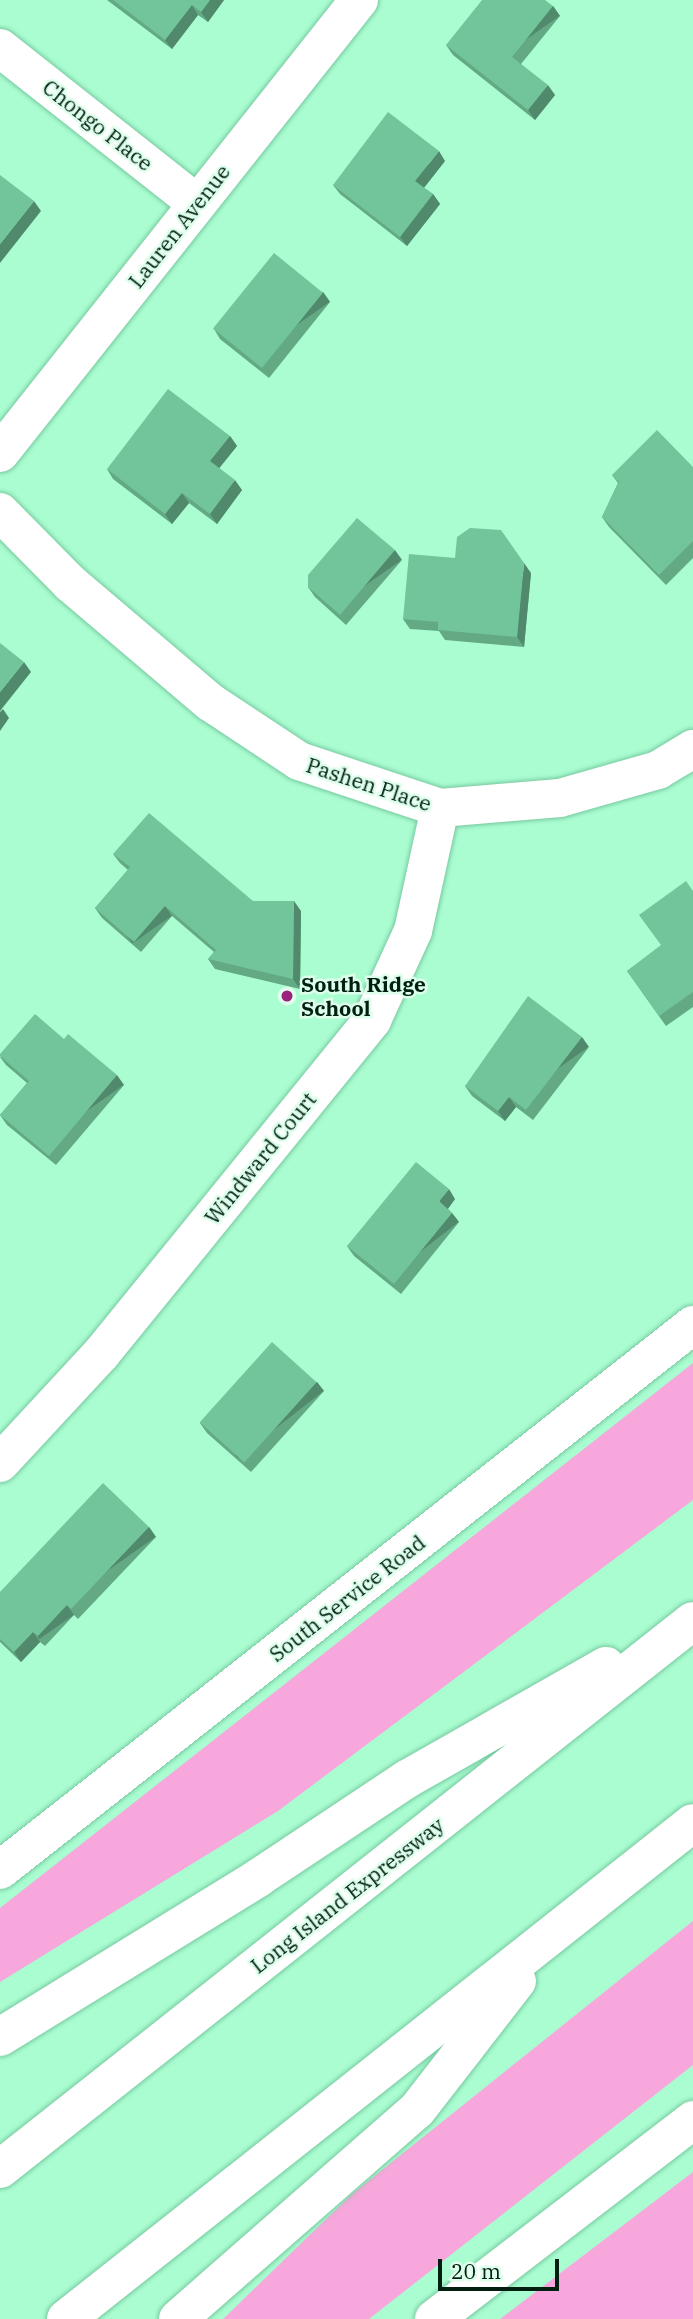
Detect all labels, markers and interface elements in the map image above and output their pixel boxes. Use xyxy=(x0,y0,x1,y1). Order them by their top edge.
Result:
street label: Chongo Place xyxy=(38,74,158,176)
street label: Lauren Avenue xyxy=(123,159,235,293)
street label: Pashen Place xyxy=(303,752,435,816)
place label: South Ridge School xyxy=(301,971,426,1021)
marker: South Ridge School xyxy=(279,988,295,1004)
street label: Windward Court xyxy=(199,1087,321,1229)
street label: South Service Road xyxy=(264,1529,430,1667)
street label: Long Island Expressway xyxy=(245,1812,449,1978)
scale bar xyxy=(441,2246,562,2290)
text: 20 m xyxy=(451,2257,501,2285)

